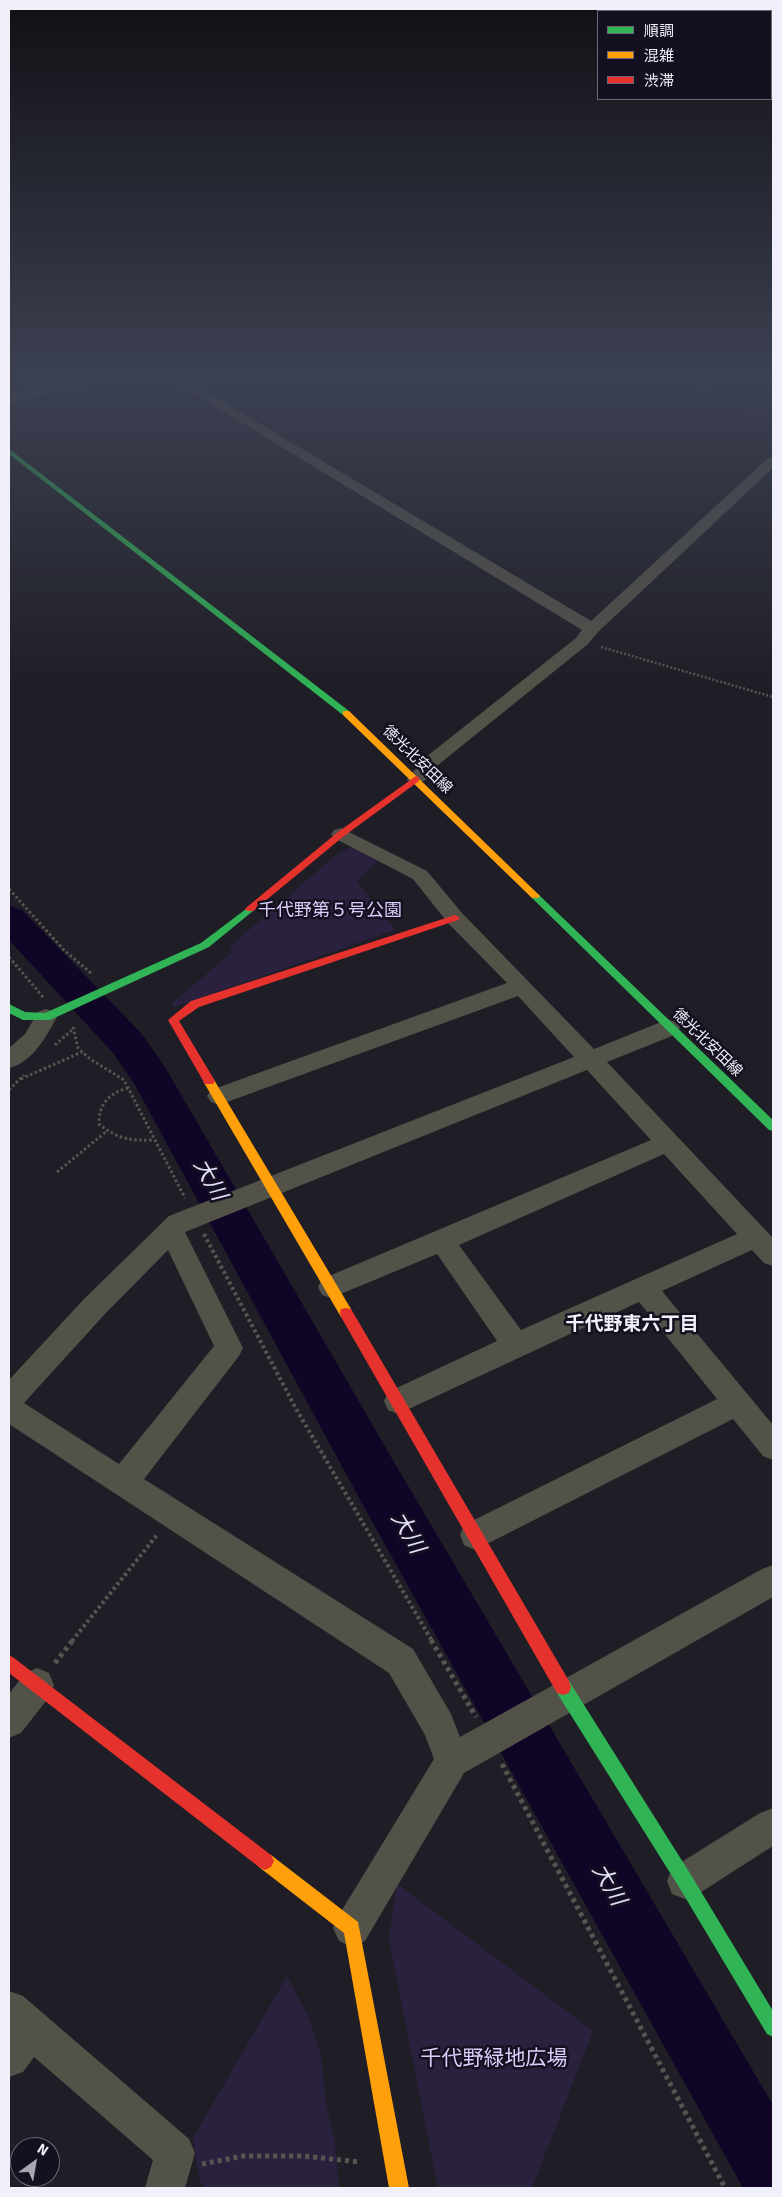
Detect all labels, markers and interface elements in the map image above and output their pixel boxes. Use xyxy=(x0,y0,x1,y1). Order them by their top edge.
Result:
legend xyxy=(597,10,772,100)
text: 順調 xyxy=(644,22,674,40)
text: 混雑 xyxy=(644,47,674,65)
text: 渋滞 xyxy=(644,72,674,90)
street label: 徳光北安田線 xyxy=(378,722,456,798)
park label: 千代野第５号公園 xyxy=(258,900,402,922)
street label: 徳光北安田線 xyxy=(668,1005,746,1081)
water label: 大川 xyxy=(187,1154,231,1206)
district label: 千代野東六丁目 xyxy=(566,1314,698,1336)
water label: 大川 xyxy=(385,1507,429,1559)
water label: 大川 xyxy=(586,1859,630,1911)
park label: 千代野緑地広場 xyxy=(421,2046,567,2072)
north arrow xyxy=(10,2137,60,2187)
text: N xyxy=(34,2140,51,2159)

